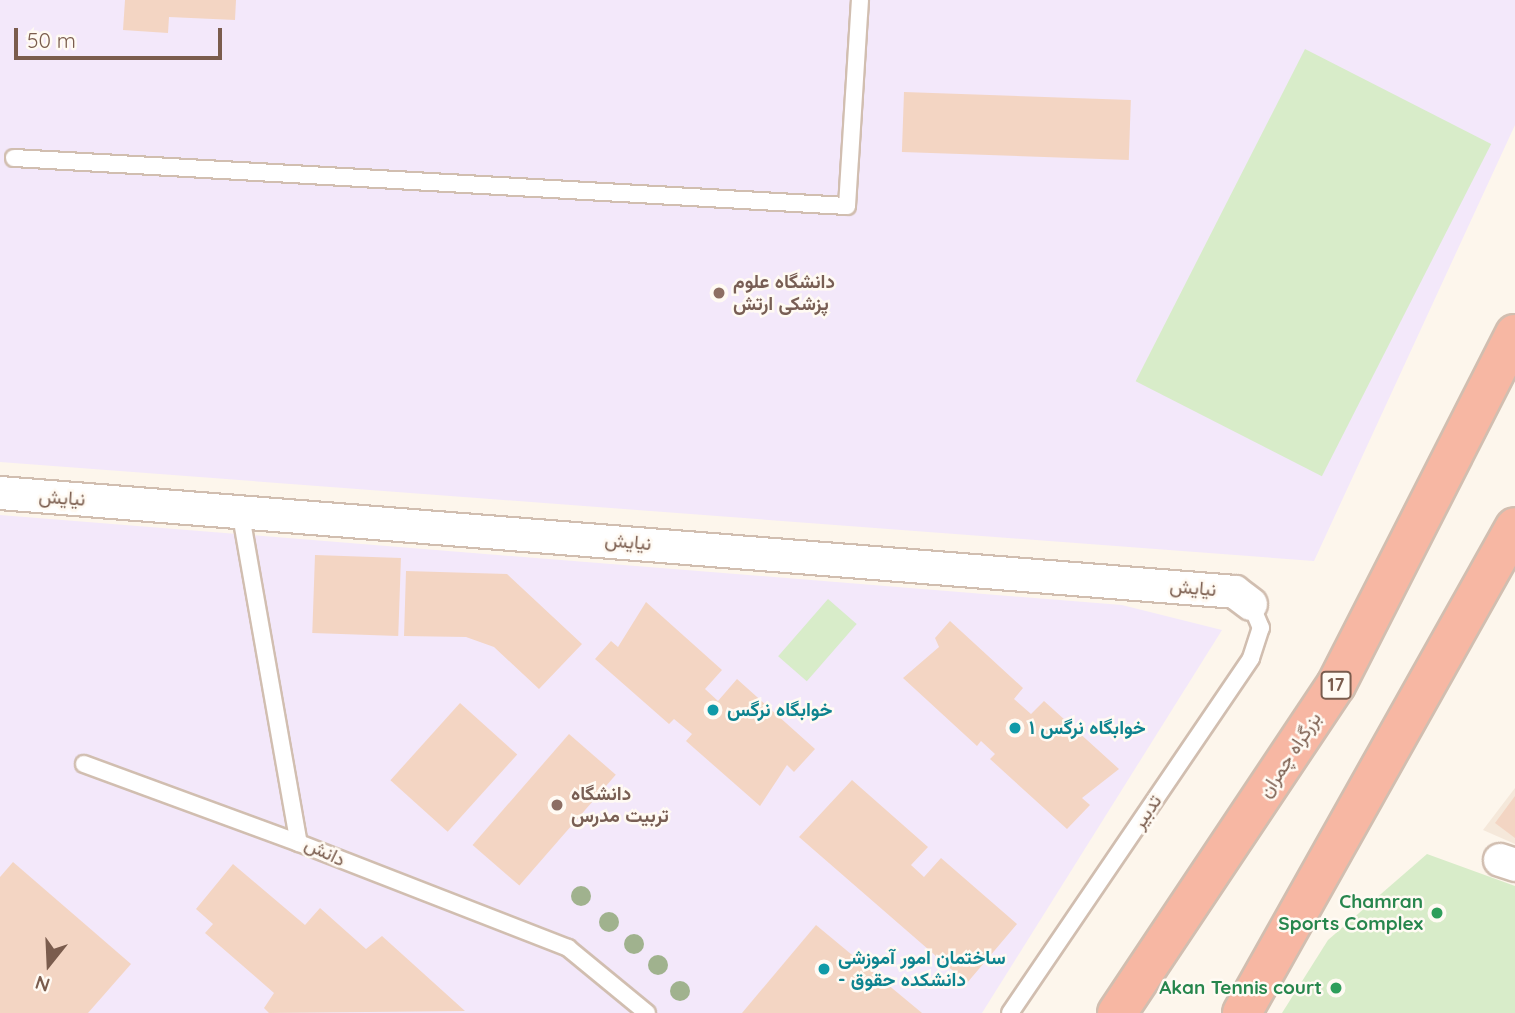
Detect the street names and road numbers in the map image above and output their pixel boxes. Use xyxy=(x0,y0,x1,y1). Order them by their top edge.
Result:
street label: نیایش xyxy=(38,485,86,511)
street label: نیایش xyxy=(604,529,652,555)
street label: نیایش xyxy=(1169,575,1217,601)
road number: 17 xyxy=(1320,670,1352,700)
street label: بزرگراه چمران xyxy=(1254,708,1326,802)
street label: تدبیر xyxy=(1127,791,1167,833)
street label: دانش xyxy=(301,832,349,872)

